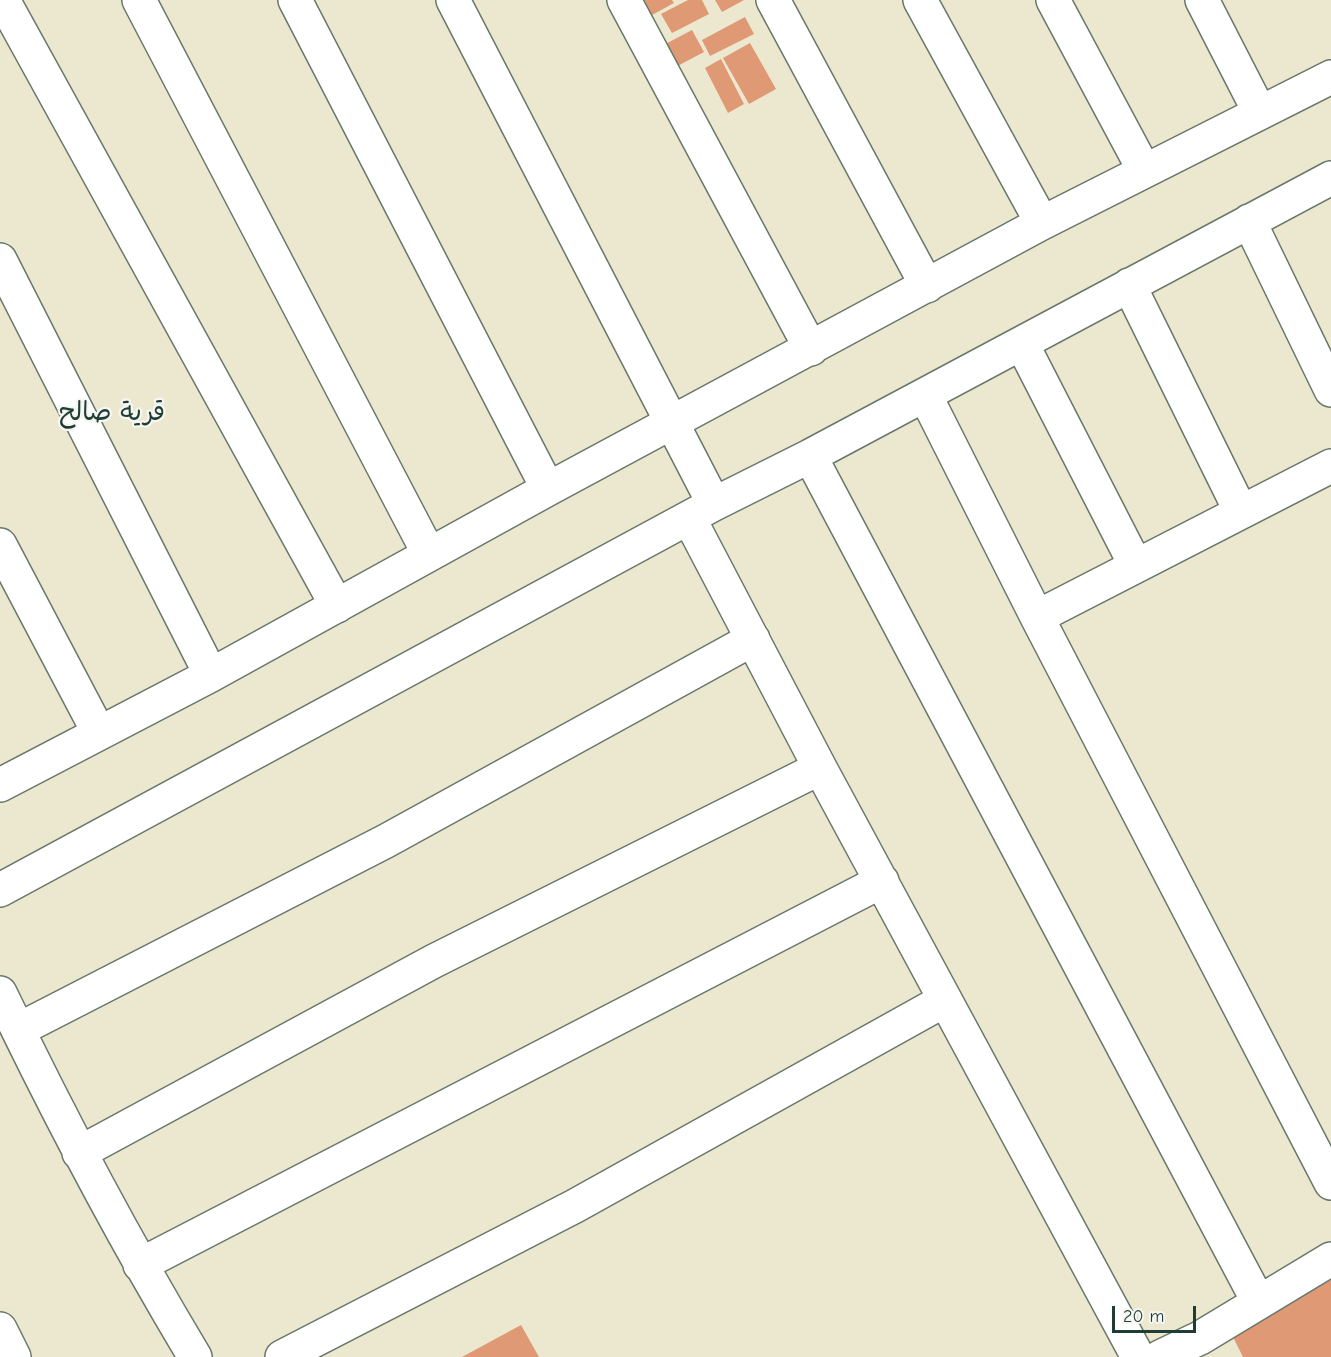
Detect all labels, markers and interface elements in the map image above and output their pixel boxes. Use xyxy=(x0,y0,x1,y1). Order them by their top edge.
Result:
district label: قرية صالح xyxy=(59,397,165,429)
scale bar xyxy=(1115,1294,1199,1332)
text: 20 m xyxy=(1123,1306,1164,1327)

